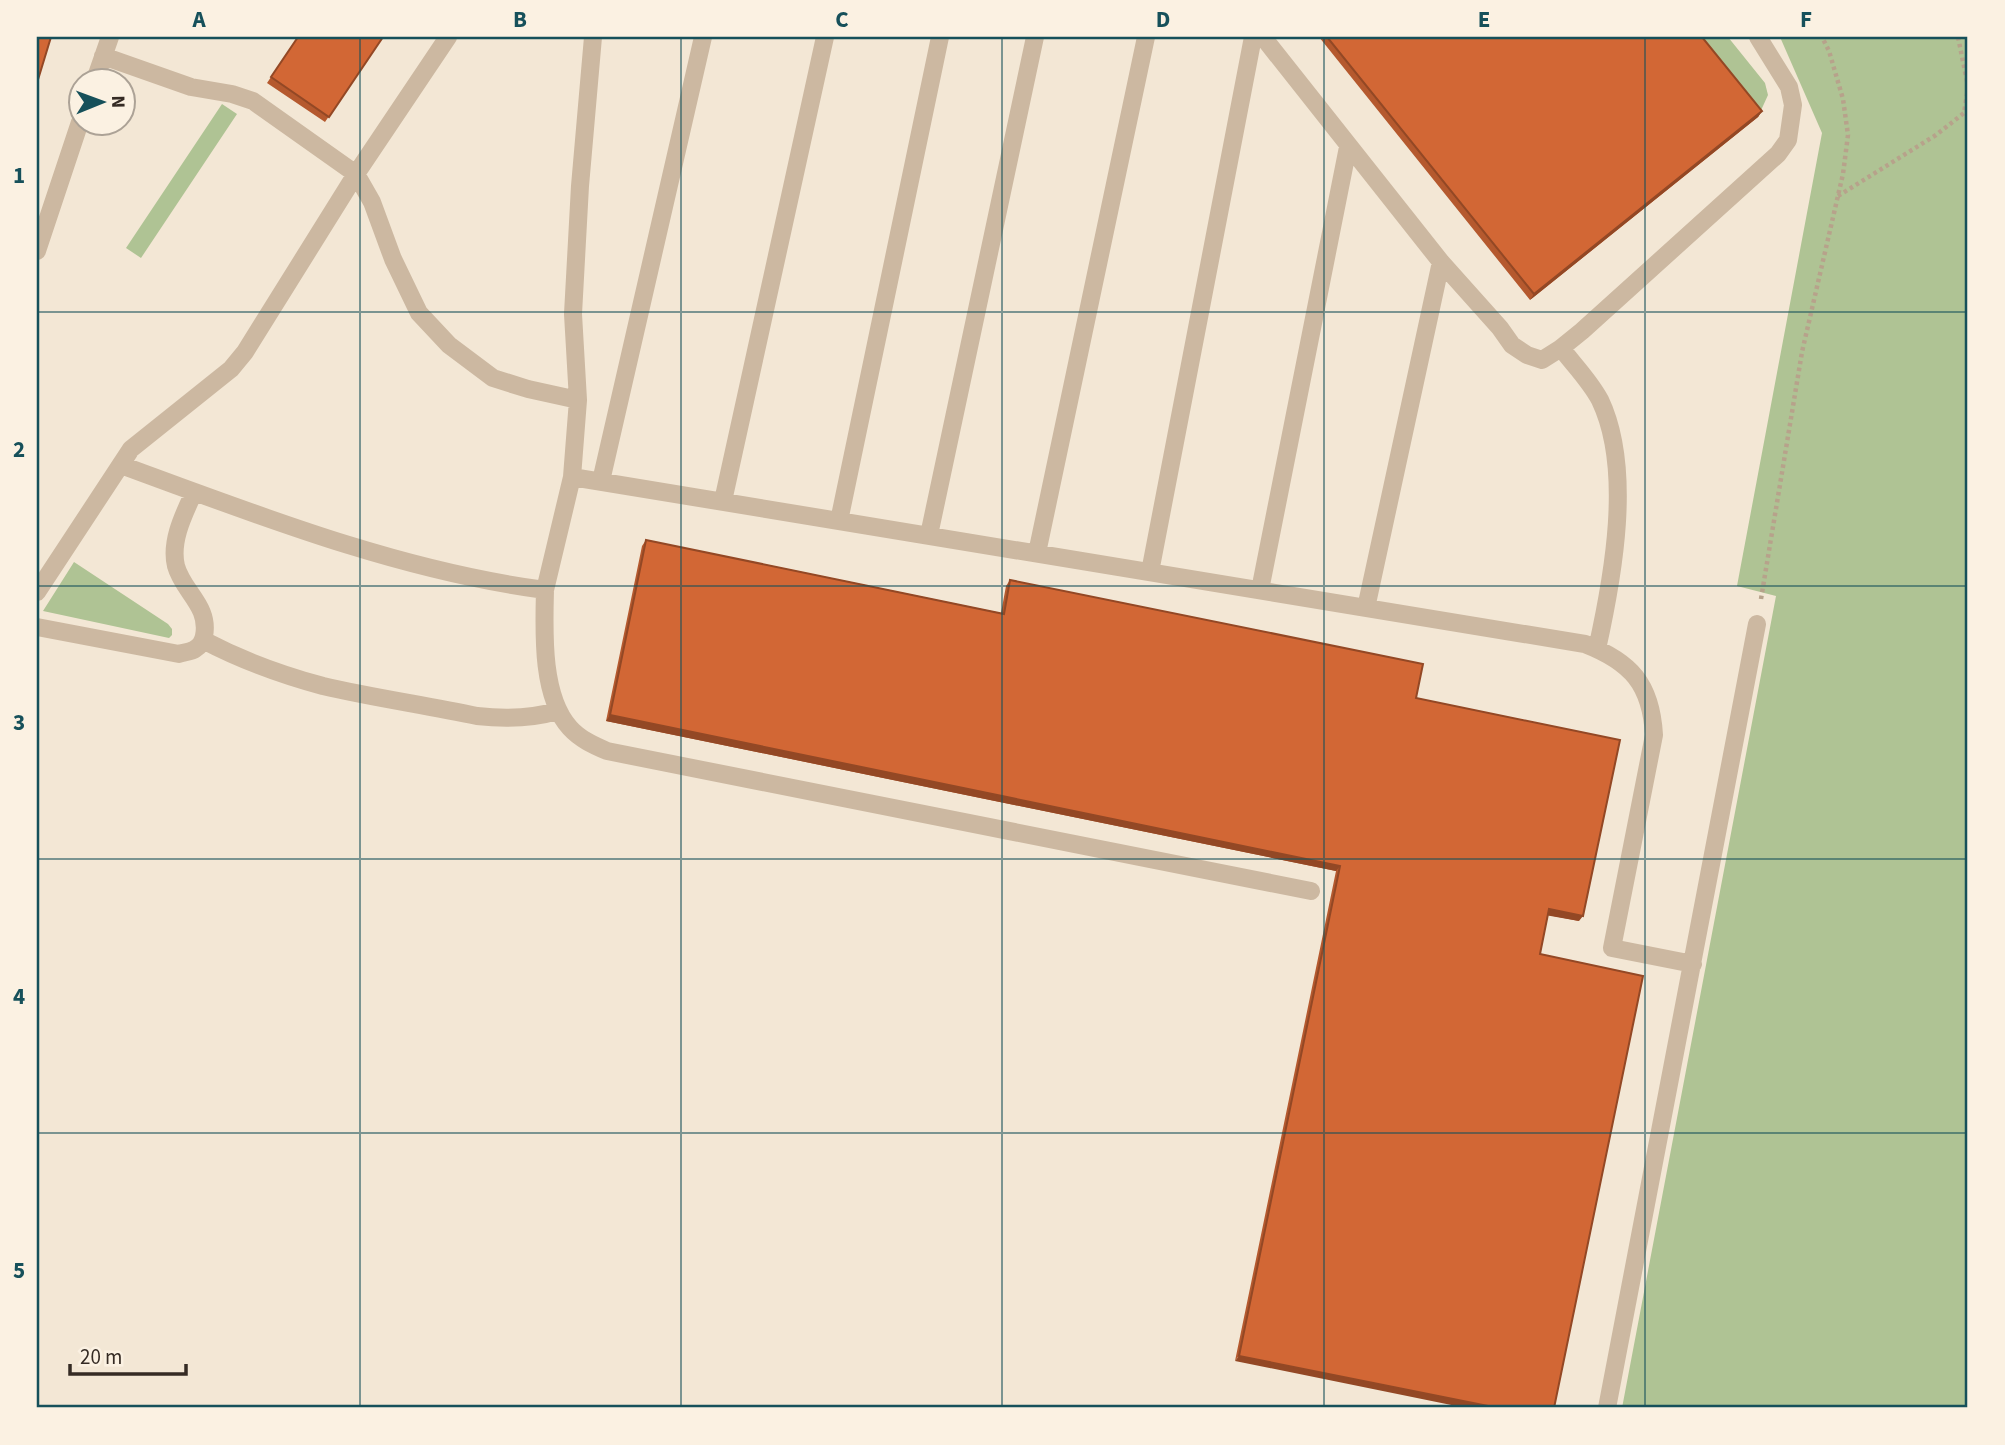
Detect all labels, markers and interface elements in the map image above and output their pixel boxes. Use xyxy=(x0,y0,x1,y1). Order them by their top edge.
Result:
text: A xyxy=(191,3,206,36)
text: B xyxy=(513,3,527,36)
text: C xyxy=(835,3,849,36)
text: D xyxy=(1156,3,1170,36)
text: E xyxy=(1478,3,1490,36)
text: F xyxy=(1800,3,1812,36)
north arrow xyxy=(66,66,136,136)
text: N xyxy=(104,95,131,108)
text: 1 xyxy=(13,159,25,192)
text: 2 xyxy=(13,433,25,466)
text: 3 xyxy=(13,706,25,739)
text: 4 xyxy=(13,980,25,1013)
text: 5 xyxy=(13,1254,25,1287)
scale bar xyxy=(70,1333,186,1377)
text: 20 m xyxy=(80,1342,122,1372)

